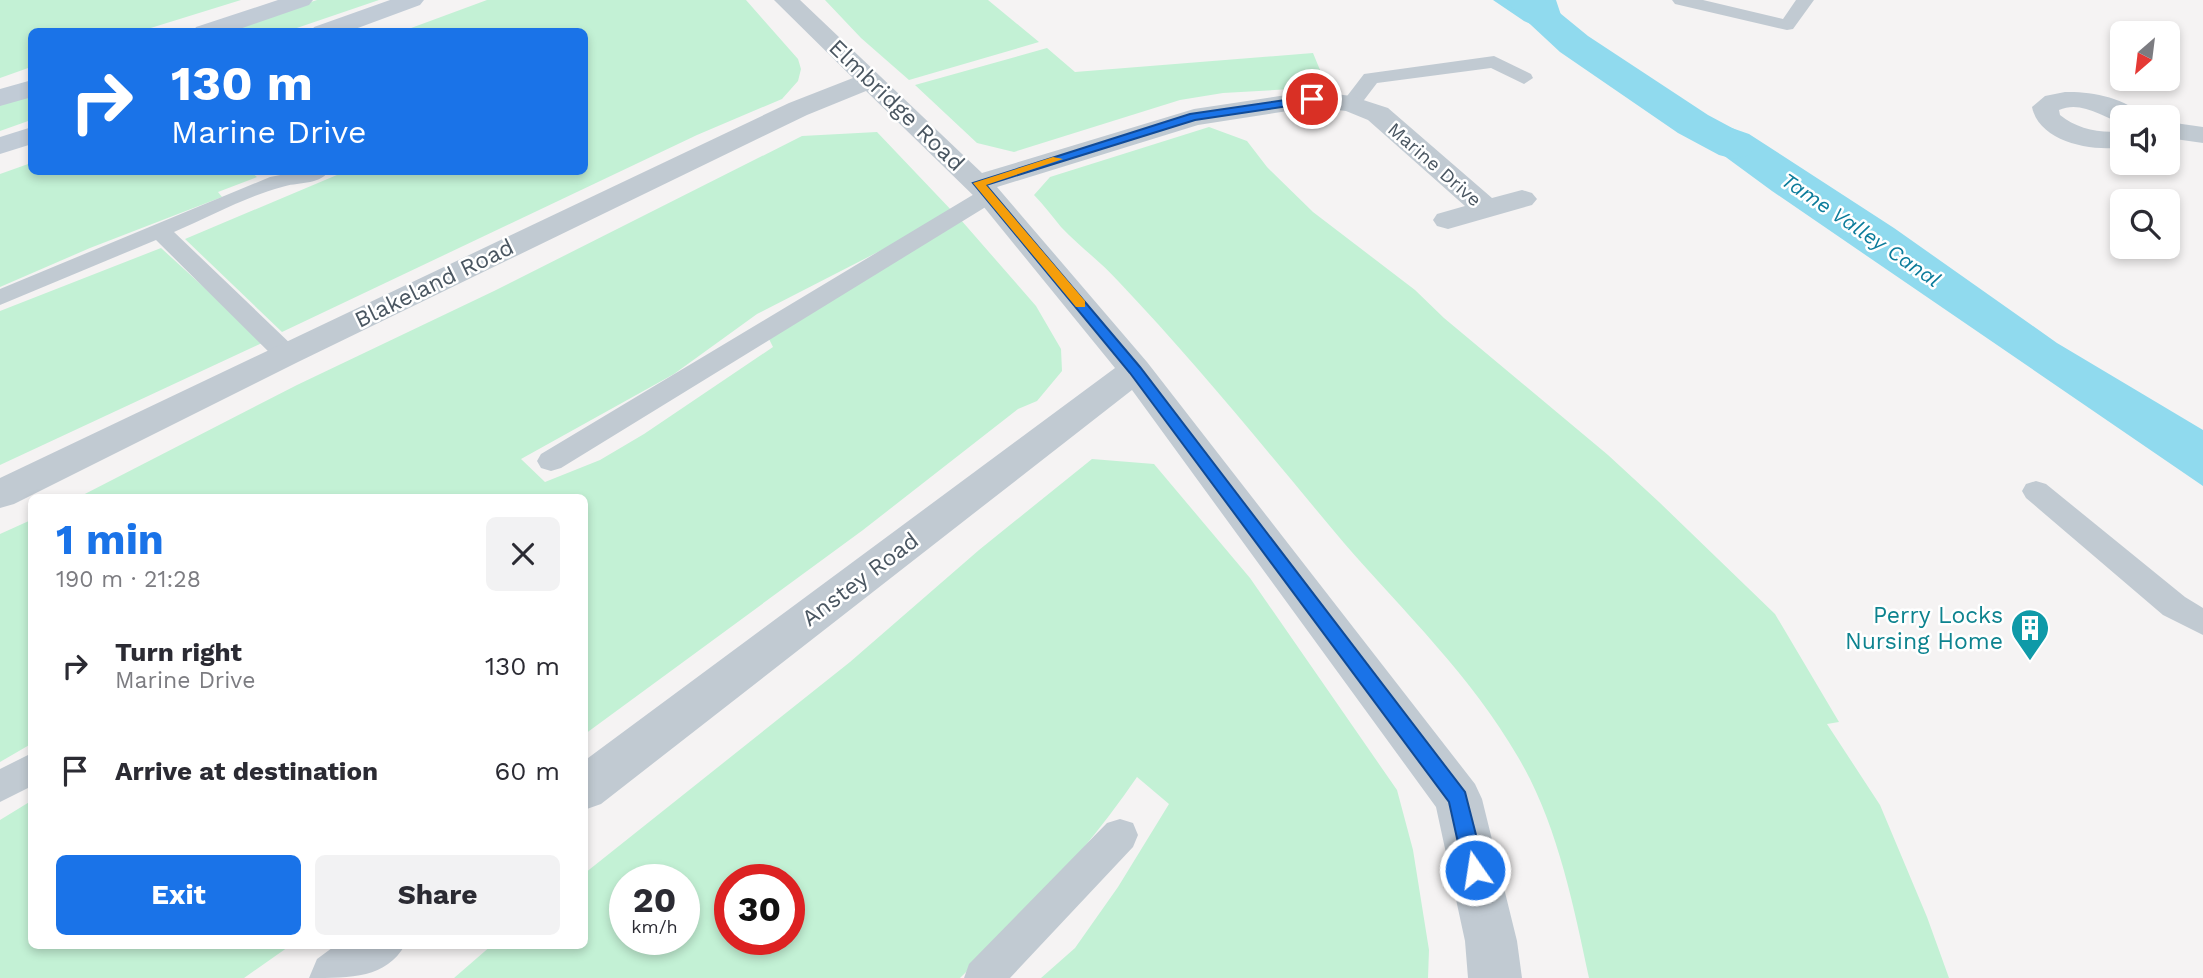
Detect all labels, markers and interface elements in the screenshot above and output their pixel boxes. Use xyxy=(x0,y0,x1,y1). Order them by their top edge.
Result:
north arrow xyxy=(2110,21,2180,91)
map controls xyxy=(2110,21,2180,259)
street label: Elmbridge Road xyxy=(823,34,970,177)
text: 130 m xyxy=(171,54,313,112)
icon: right xyxy=(56,56,147,147)
pin xyxy=(1282,69,1342,129)
icon: arrive xyxy=(1293,80,1331,118)
button: sound xyxy=(2110,105,2180,175)
text: Marine Drive xyxy=(171,113,367,151)
street label: Marine Drive xyxy=(1383,118,1486,211)
water label: Tame Valley Canal xyxy=(1777,167,1946,292)
button: search xyxy=(2110,189,2180,259)
street label: Blakeland Road xyxy=(350,233,518,334)
text: 1 min xyxy=(56,515,164,564)
button: close xyxy=(486,517,560,591)
street label: Anstey Road xyxy=(797,527,924,632)
text: 190 m · 21:28 xyxy=(56,566,201,593)
place label: Perry Locks Nursing Home xyxy=(1845,602,2003,655)
building icon: Perry Locks Nursing Home xyxy=(2009,607,2051,662)
text: Turn right xyxy=(115,637,242,667)
icon: right xyxy=(56,647,94,685)
text: 130 m xyxy=(485,651,560,681)
text: Marine Drive xyxy=(115,667,256,694)
icon: arrive xyxy=(56,752,94,790)
text: Arrive at destination xyxy=(115,756,378,786)
text: 60 m xyxy=(494,756,560,786)
position arrow xyxy=(1438,833,1512,907)
button: Exit xyxy=(56,855,301,935)
button: Share xyxy=(315,855,560,935)
speed limit sign: 30 xyxy=(714,864,805,955)
text: 20 xyxy=(633,879,676,921)
text: km/h xyxy=(631,916,678,937)

